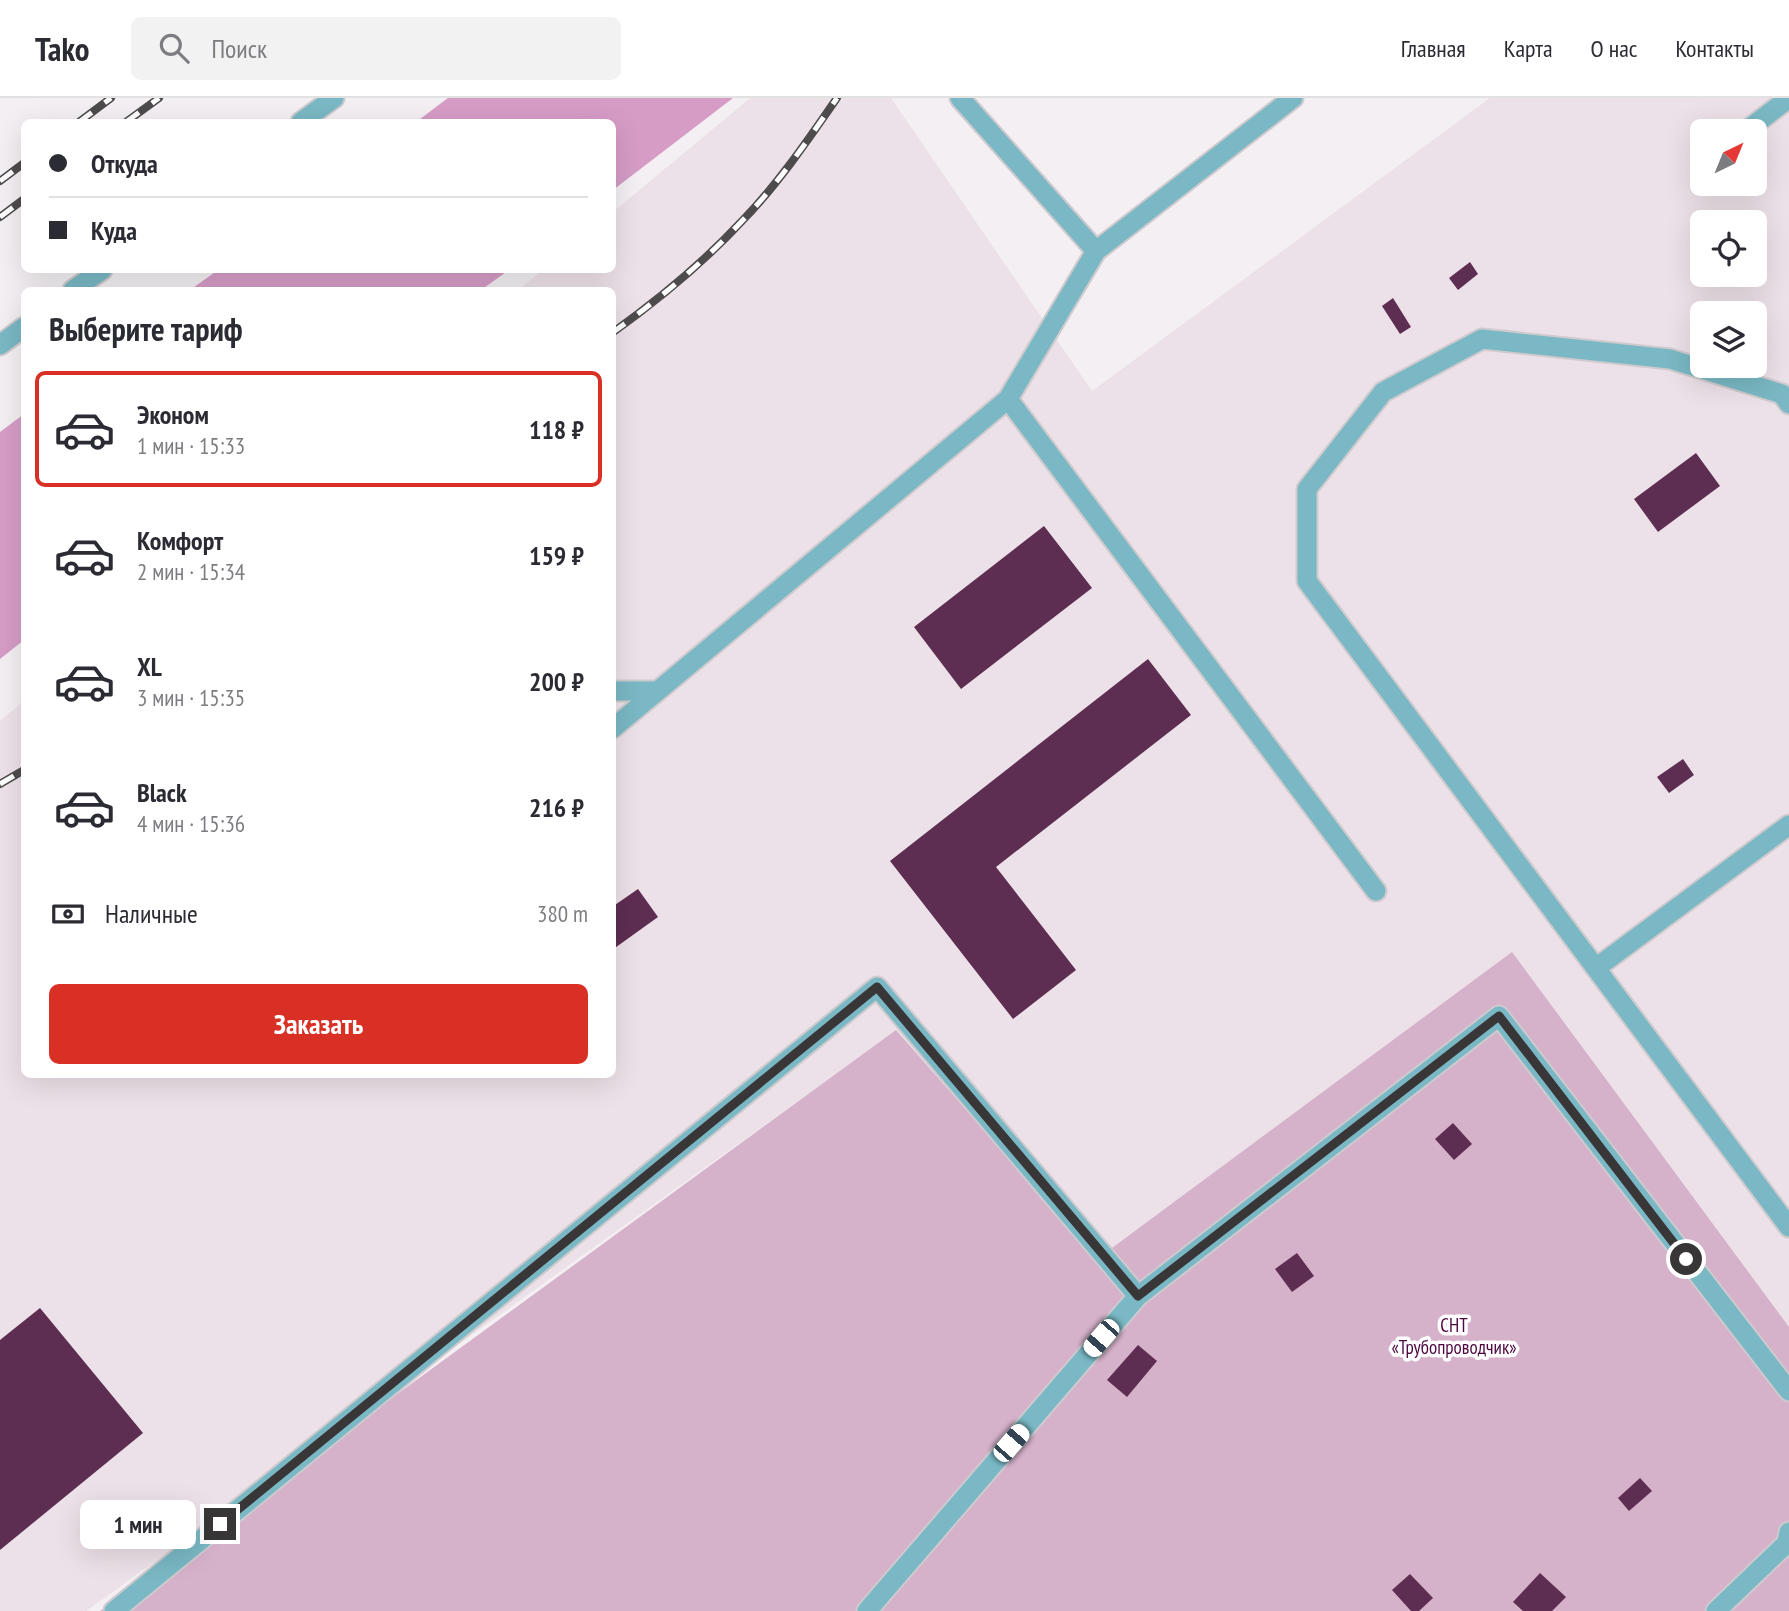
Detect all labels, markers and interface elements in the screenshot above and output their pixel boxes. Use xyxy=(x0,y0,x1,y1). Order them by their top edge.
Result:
search box xyxy=(131,17,621,80)
text: Tako xyxy=(35,27,89,70)
icon: search xyxy=(155,29,193,67)
text: Поиск xyxy=(211,32,267,65)
text: Главная xyxy=(1401,33,1466,64)
text: Карта xyxy=(1504,33,1553,64)
text: О нас xyxy=(1591,33,1637,64)
text: Контакты xyxy=(1675,33,1754,64)
north arrow xyxy=(1690,119,1768,196)
map controls xyxy=(1690,119,1767,378)
text: Откуда xyxy=(91,147,158,180)
button: locate xyxy=(1690,210,1767,287)
text: Куда xyxy=(91,214,137,247)
button: layers xyxy=(1690,301,1767,378)
text: Выберите тариф xyxy=(49,308,243,350)
icon: car xyxy=(53,398,116,461)
text: Эконом xyxy=(137,398,209,431)
text: 118 ₽ xyxy=(529,413,584,446)
text: 1 мин · 15:33 xyxy=(137,431,245,460)
icon: car xyxy=(53,524,116,587)
text: Комфорт xyxy=(137,524,223,557)
text: 159 ₽ xyxy=(529,539,584,572)
text: 2 мин · 15:34 xyxy=(137,557,245,586)
icon: car xyxy=(53,650,116,713)
text: XL xyxy=(137,650,162,683)
text: 200 ₽ xyxy=(529,665,584,698)
text: 3 мин · 15:35 xyxy=(137,683,245,712)
icon: car xyxy=(53,776,116,839)
text: Black xyxy=(137,776,187,809)
text: 216 ₽ xyxy=(529,791,584,824)
text: 4 мин · 15:36 xyxy=(137,809,245,838)
icon: cash xyxy=(49,895,87,933)
text: Наличные xyxy=(105,897,198,930)
text: 380 m xyxy=(537,899,588,928)
button: Заказать xyxy=(49,984,588,1064)
route start xyxy=(1670,1243,1702,1275)
park label: СНТ «Трубопроводчик» xyxy=(1391,1313,1517,1359)
car xyxy=(1080,1315,1123,1361)
car xyxy=(990,1420,1033,1466)
callout: 1 мин xyxy=(80,1500,196,1548)
route end xyxy=(204,1508,236,1540)
text: 1 мин xyxy=(113,1510,163,1539)

